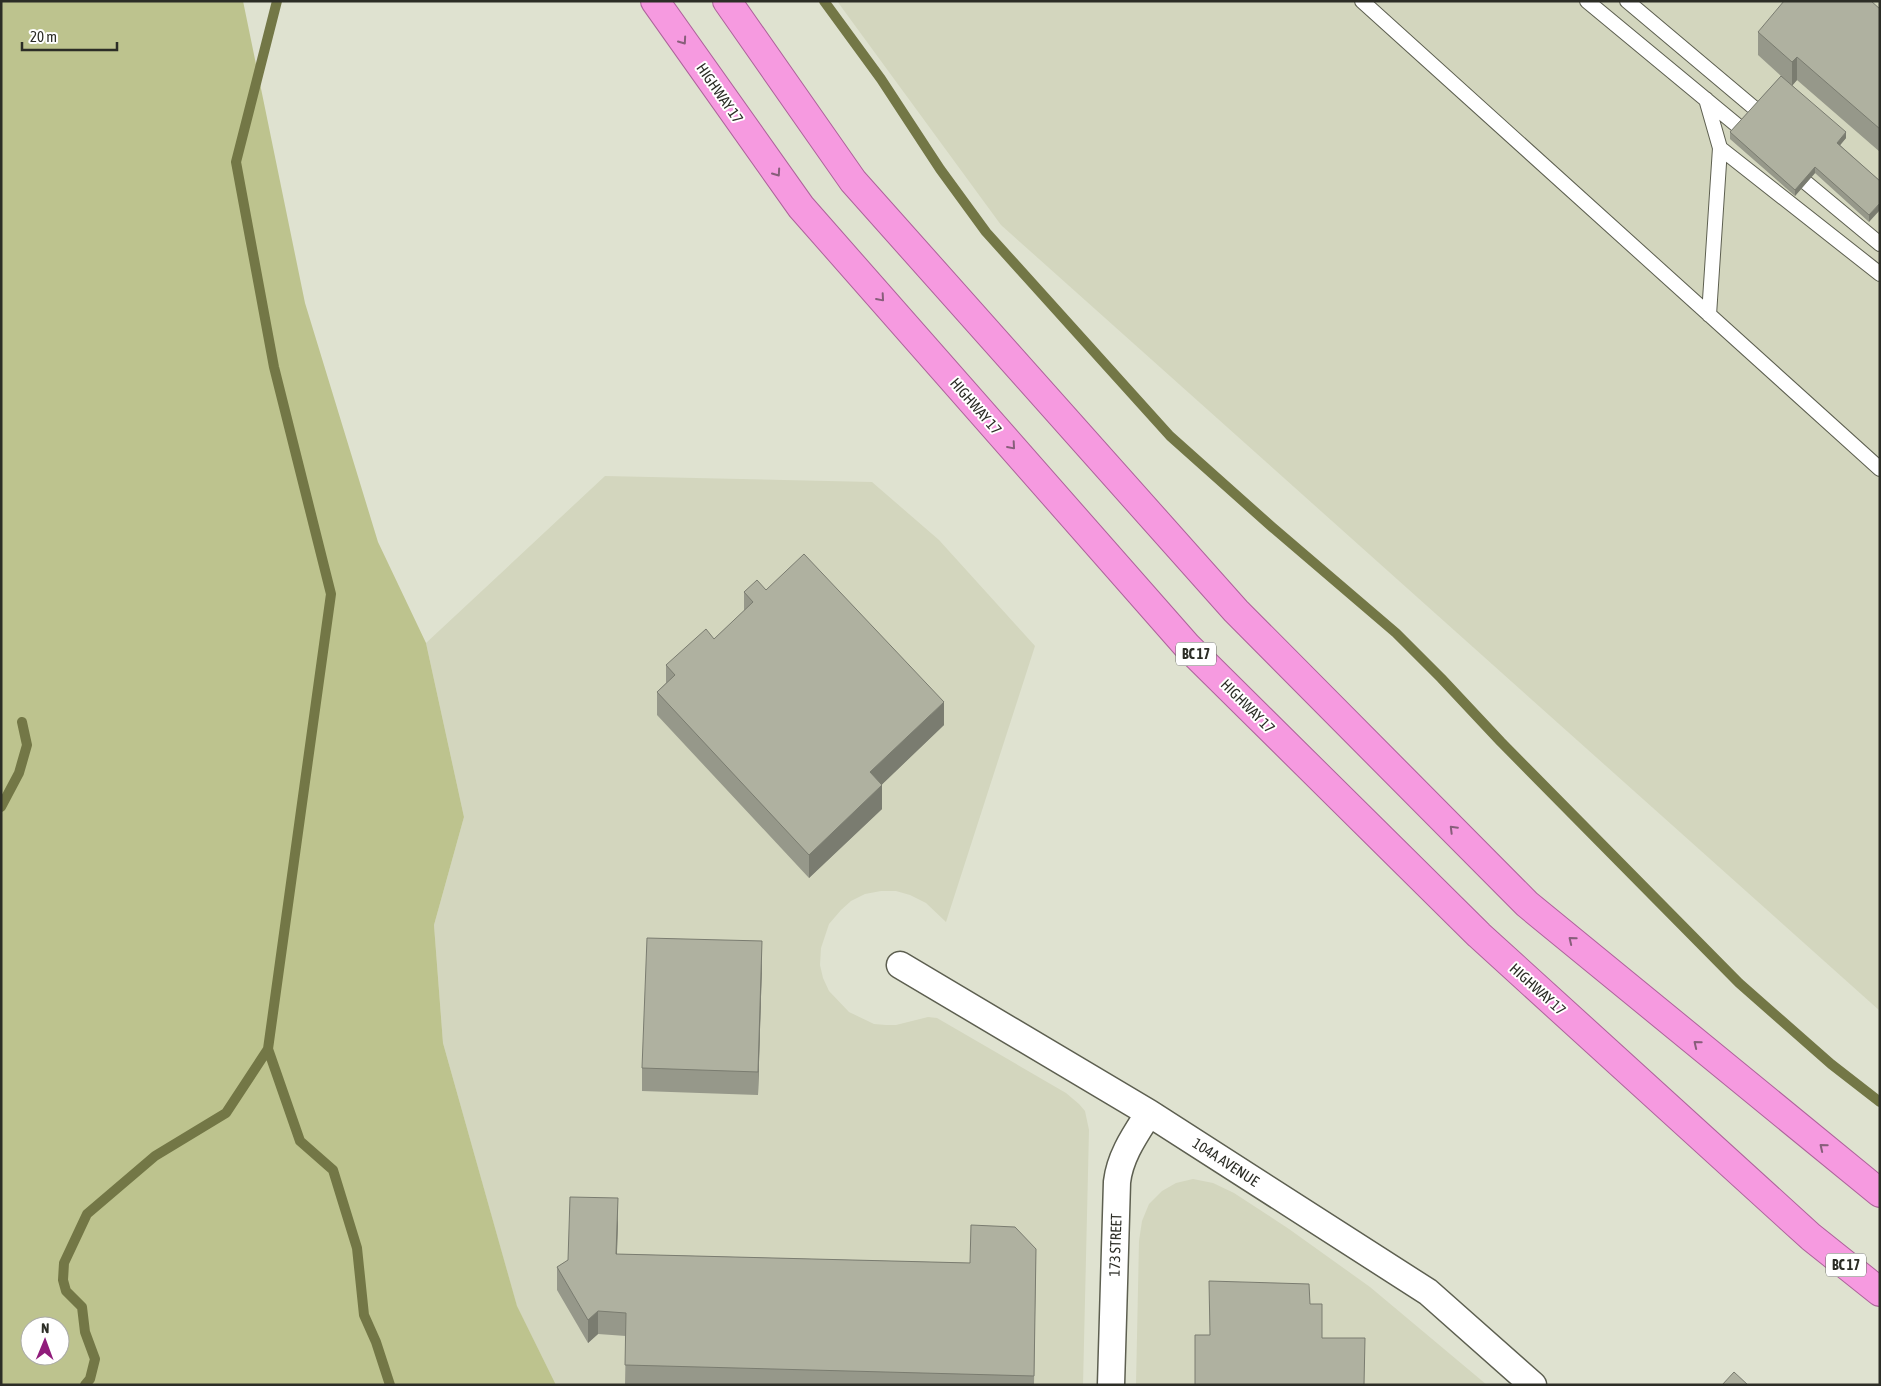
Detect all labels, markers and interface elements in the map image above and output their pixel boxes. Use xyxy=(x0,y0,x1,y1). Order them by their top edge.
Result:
scale bar xyxy=(22,20,118,52)
text: 20 m xyxy=(30,28,57,45)
one-way arrow xyxy=(677,35,686,45)
street label: HIGHWAY 17 xyxy=(693,60,747,126)
one-way arrow xyxy=(771,168,780,177)
one-way arrow xyxy=(876,292,884,301)
street label: HIGHWAY 17 xyxy=(947,374,1005,438)
one-way arrow xyxy=(1006,441,1015,450)
road number: BC 17 xyxy=(1176,642,1216,666)
street label: HIGHWAY 17 xyxy=(1218,676,1278,736)
one-way arrow xyxy=(1450,826,1459,835)
one-way arrow xyxy=(1568,937,1577,946)
street label: HIGHWAY 17 xyxy=(1507,960,1569,1018)
one-way arrow xyxy=(1694,1041,1703,1049)
street label: 104A AVENUE xyxy=(1190,1134,1263,1190)
one-way arrow xyxy=(1819,1143,1828,1152)
street label: 173 STREET xyxy=(1105,1213,1125,1277)
road number: BC 17 xyxy=(1826,1254,1866,1276)
north arrow xyxy=(20,1316,70,1366)
text: N xyxy=(41,1320,49,1336)

